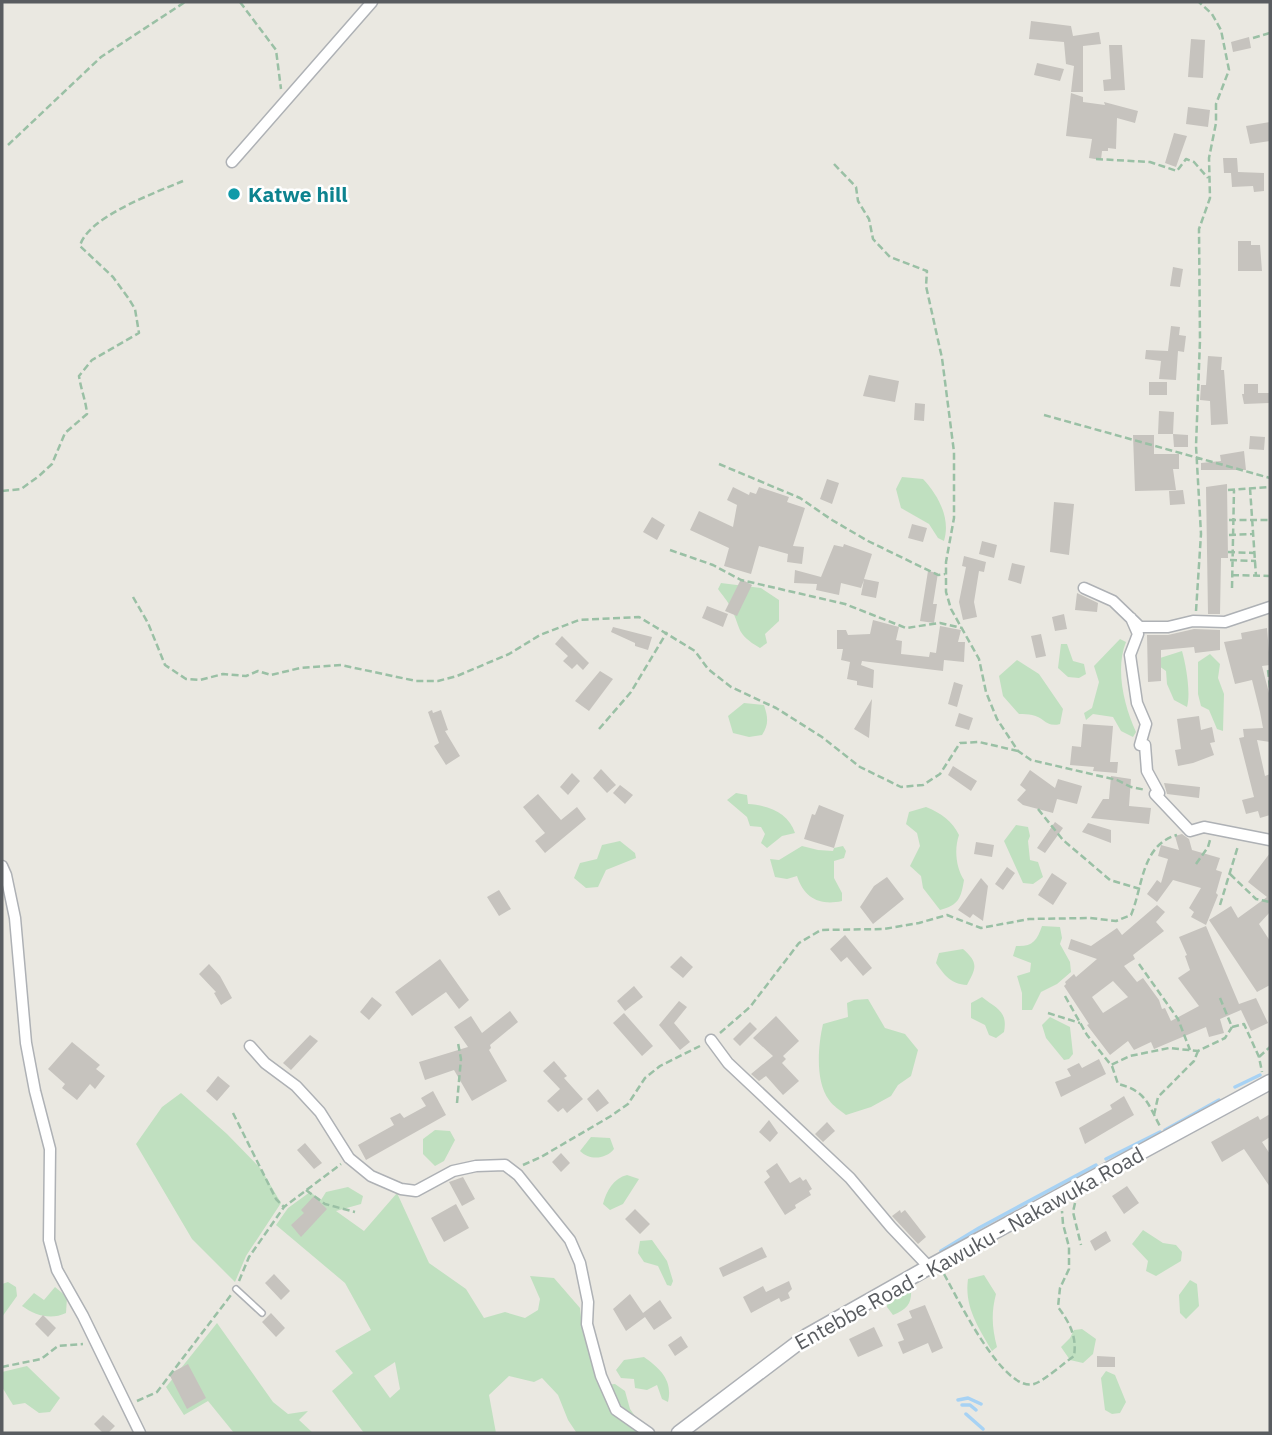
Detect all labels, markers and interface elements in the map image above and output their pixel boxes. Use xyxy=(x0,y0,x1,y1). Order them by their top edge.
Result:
place label: Katwe hill xyxy=(248,180,348,208)
marker: Katwe hill xyxy=(226,186,242,202)
street label: Entebbe Road - Kawuku - Nakawuka Road xyxy=(789,1140,1149,1356)

